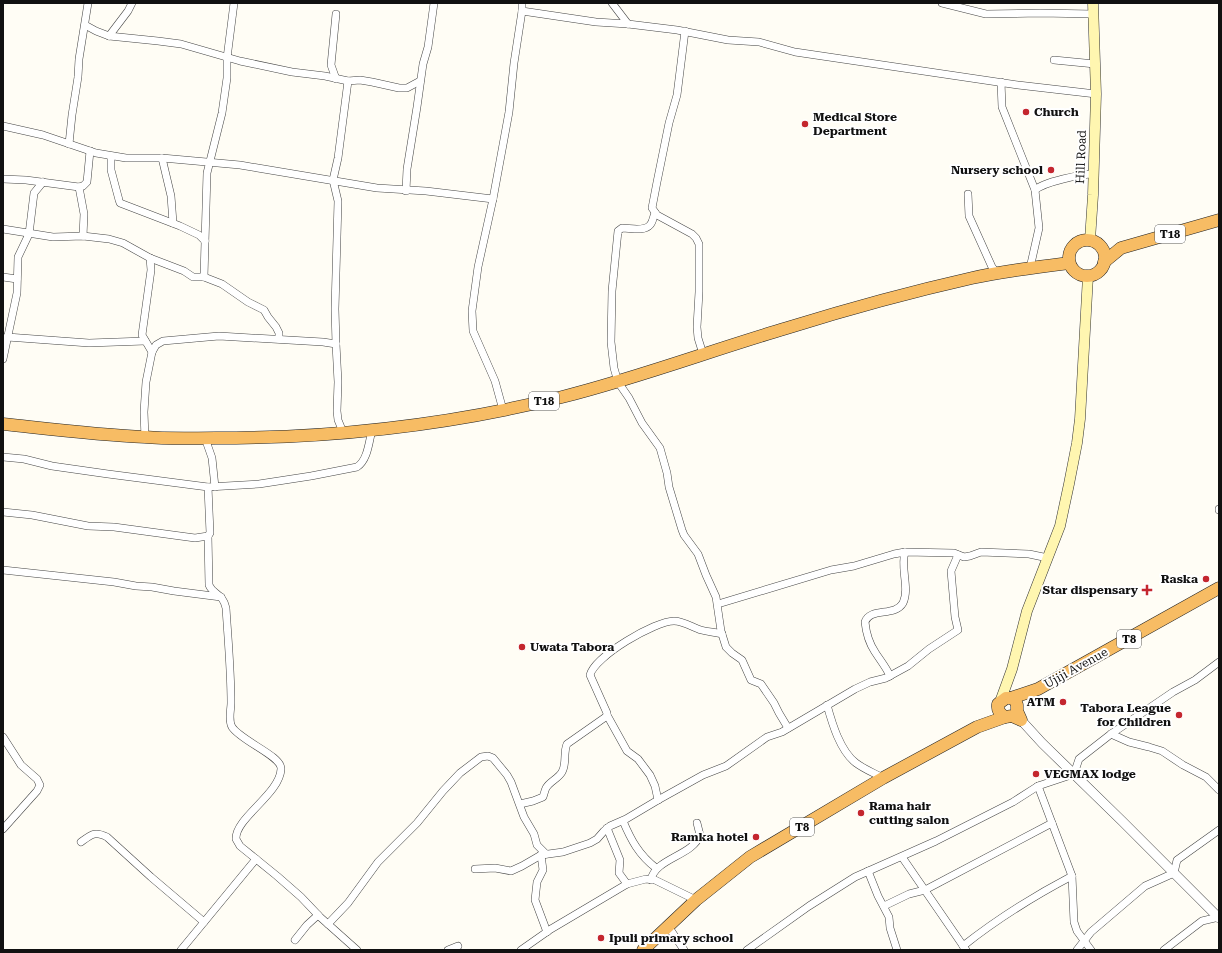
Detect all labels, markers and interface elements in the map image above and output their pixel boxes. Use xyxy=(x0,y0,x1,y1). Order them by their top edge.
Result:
place label: Church xyxy=(1034,105,1079,119)
marker: Church xyxy=(1021,107,1031,117)
place label: Medical Store Department xyxy=(813,110,897,138)
marker: Medical Store Department xyxy=(800,119,810,129)
street label: Hill Road xyxy=(1073,130,1089,184)
place label: Nursery school xyxy=(951,163,1043,177)
marker: Nursery school xyxy=(1046,165,1056,175)
road number: T18 xyxy=(1155,225,1185,243)
road number: T18 xyxy=(529,392,559,410)
place label: Raska xyxy=(1161,572,1198,586)
marker: Raska xyxy=(1201,574,1211,584)
place label: Star dispensary xyxy=(1043,583,1139,597)
marker: Star dispensary xyxy=(1141,584,1153,596)
road number: T8 xyxy=(1117,630,1141,648)
place label: Uwata Tabora xyxy=(530,640,614,654)
marker: Uwata Tabora xyxy=(517,642,527,652)
street label: Ujiji Avenue xyxy=(1042,645,1111,691)
place label: ATM xyxy=(1027,695,1055,709)
marker: ATM xyxy=(1058,697,1068,707)
place label: Tabora League for Children xyxy=(1080,701,1171,729)
marker: Tabora League for Children xyxy=(1174,710,1184,720)
place label: VEGMAX lodge xyxy=(1044,767,1136,781)
marker: VEGMAX lodge xyxy=(1031,769,1041,779)
place label: Rama hair cutting salon xyxy=(869,799,949,827)
marker: Rama hair cutting salon xyxy=(856,808,866,818)
road number: T8 xyxy=(790,818,814,836)
place label: Ramka hotel xyxy=(671,830,748,844)
marker: Ramka hotel xyxy=(751,832,761,842)
place label: Ipuli primary school xyxy=(609,931,733,945)
marker: Ipuli primary school xyxy=(596,933,606,943)

